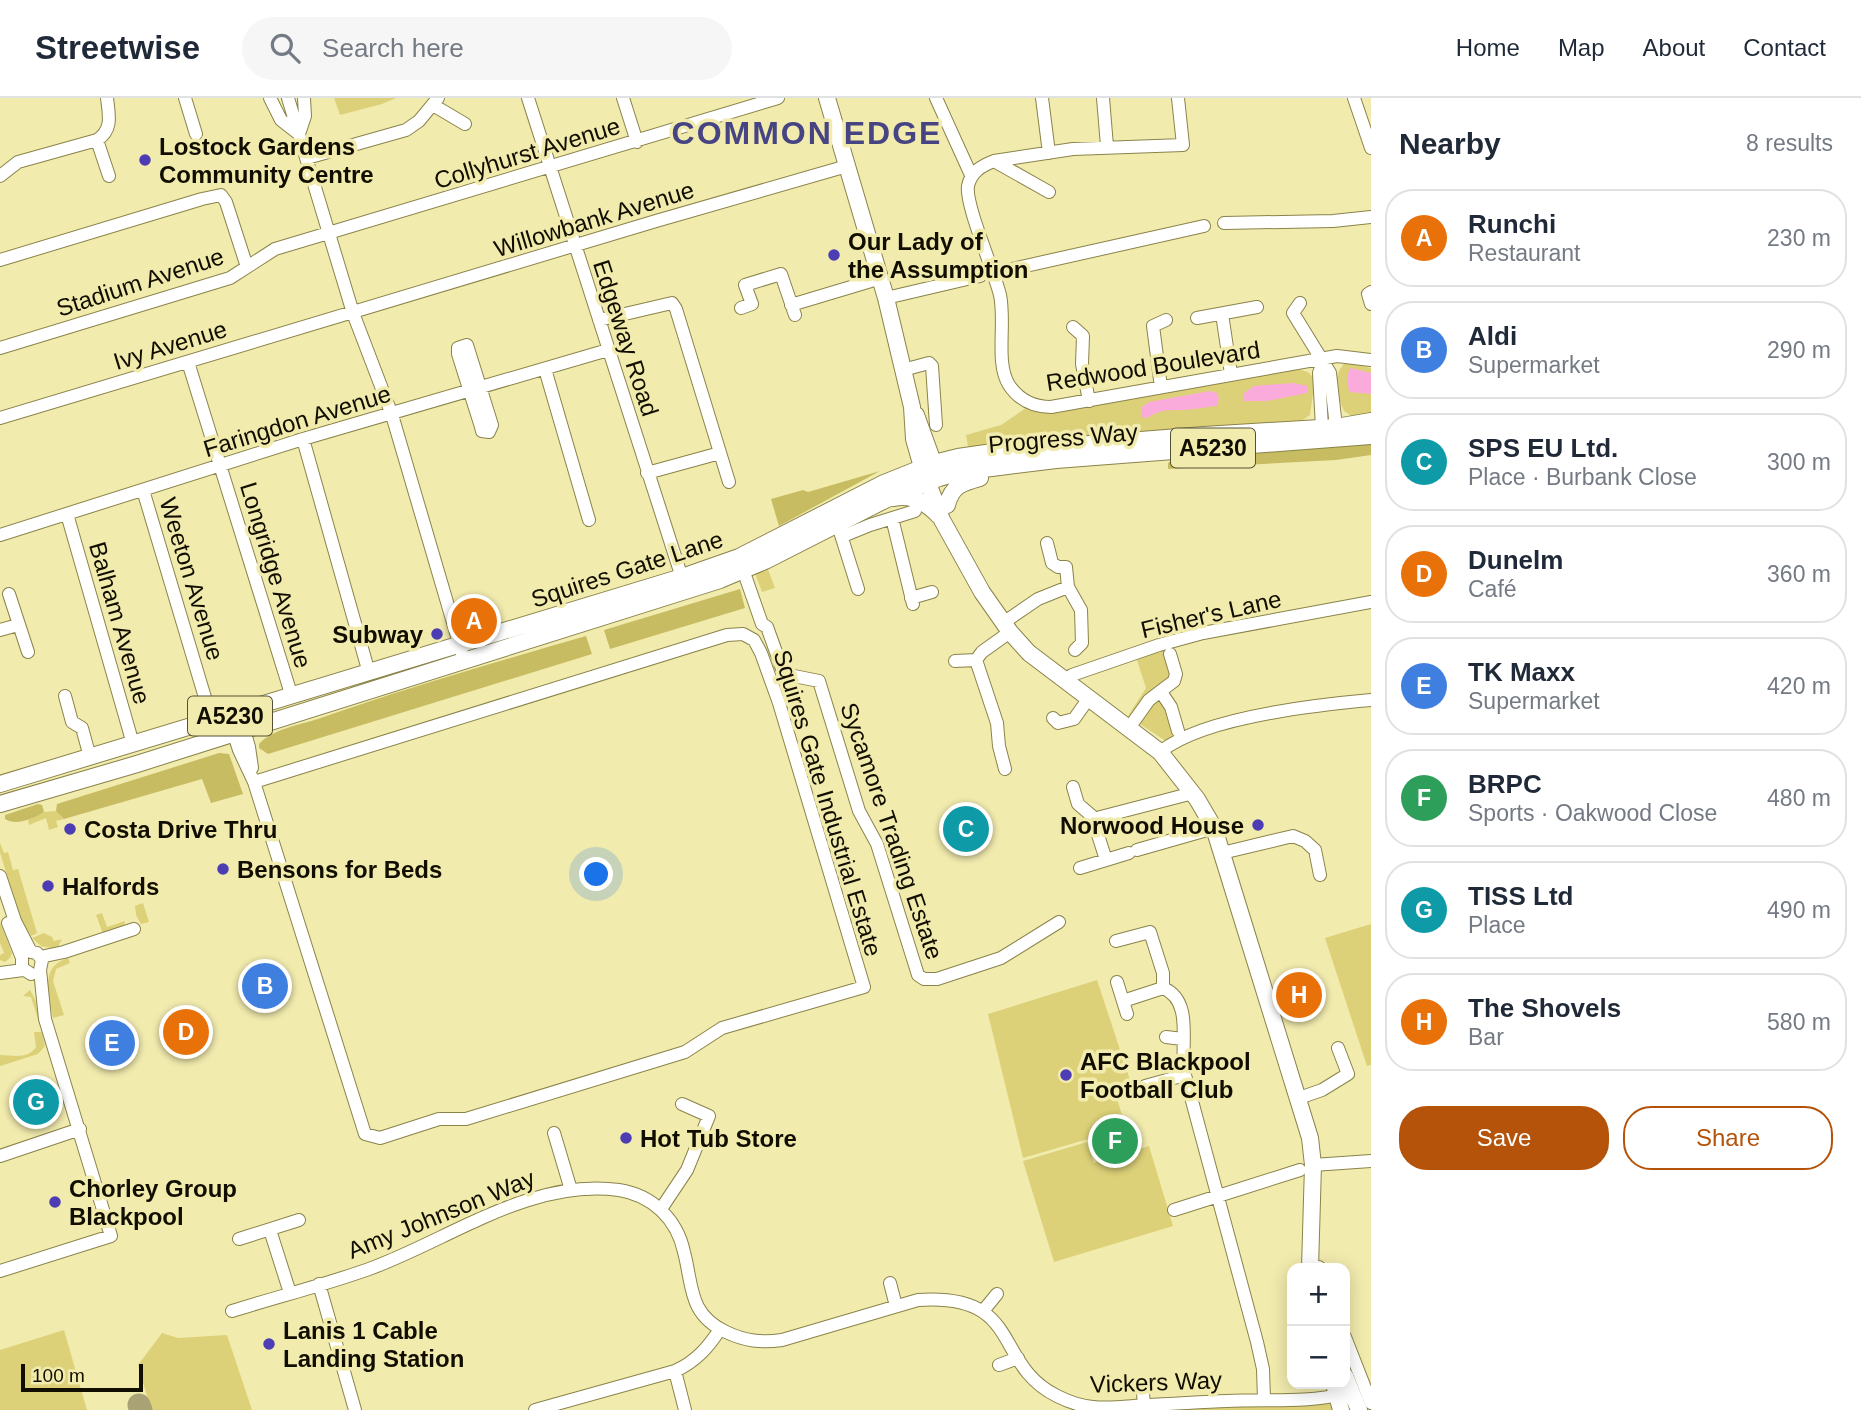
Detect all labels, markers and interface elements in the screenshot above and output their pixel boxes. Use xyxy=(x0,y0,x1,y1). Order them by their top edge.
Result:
search box xyxy=(242,17,732,80)
text: Streetwise xyxy=(35,29,200,66)
icon: search xyxy=(266,29,304,67)
text: Search here xyxy=(322,33,464,63)
text: Home xyxy=(1456,34,1520,61)
text: Map xyxy=(1558,34,1605,61)
text: About xyxy=(1643,34,1705,61)
text: Contact xyxy=(1743,34,1826,61)
street label: Collyhurst Avenue xyxy=(431,112,623,194)
district label: COMMON EDGE xyxy=(672,115,942,151)
text: Nearby xyxy=(1399,127,1501,160)
text: 8 results xyxy=(1746,130,1833,156)
place label: Lostock Gardens Community Centre xyxy=(159,133,374,188)
marker: Lostock Gardens Community Centre xyxy=(137,152,153,168)
street label: Willowbank Avenue xyxy=(491,176,697,262)
text: Runchi xyxy=(1468,209,1556,239)
text: A xyxy=(1416,225,1432,251)
text: 230 m xyxy=(1767,225,1831,251)
place label: Our Lady of the Assumption xyxy=(848,228,1028,283)
text: Restaurant xyxy=(1468,240,1581,266)
street label: Stadium Avenue xyxy=(53,242,227,322)
marker: Our Lady of the Assumption xyxy=(826,247,842,263)
street label: Edgeway Road xyxy=(588,256,664,420)
street label: Ivy Avenue xyxy=(110,315,230,375)
text: Aldi xyxy=(1468,321,1517,351)
street label: Redwood Boulevard xyxy=(1044,336,1262,396)
text: B xyxy=(1416,337,1432,363)
text: 290 m xyxy=(1767,337,1831,363)
text: Supermarket xyxy=(1468,352,1600,378)
street label: Faringdon Avenue xyxy=(200,380,394,462)
street label: Progress Way xyxy=(987,418,1139,458)
road number: A5230 xyxy=(1171,428,1255,468)
text: SPS EU Ltd. xyxy=(1468,433,1618,463)
text: C xyxy=(1416,449,1432,475)
text: 300 m xyxy=(1767,449,1831,475)
text: Place · Burbank Close xyxy=(1468,464,1697,490)
street label: Longridge Avenue xyxy=(235,479,317,671)
street label: Weeton Avenue xyxy=(154,494,230,664)
street label: Squires Gate Lane xyxy=(528,525,726,613)
street label: Balham Avenue xyxy=(84,539,156,707)
text: Dunelm xyxy=(1468,545,1563,575)
text: D xyxy=(1416,561,1432,587)
text: 360 m xyxy=(1767,561,1831,587)
text: Café xyxy=(1468,576,1517,602)
street label: Fisher's Lane xyxy=(1138,585,1284,643)
pin: A xyxy=(451,595,497,647)
place label: Subway xyxy=(332,621,424,648)
marker: Subway xyxy=(429,626,445,642)
street label: Squires Gate Industrial Estate xyxy=(768,647,888,959)
text: TK Maxx xyxy=(1468,657,1575,687)
text: E xyxy=(1416,673,1432,699)
text: 420 m xyxy=(1767,673,1831,699)
text: Supermarket xyxy=(1468,688,1600,714)
road number: A5230 xyxy=(188,696,272,736)
street label: Sycamore Trading Estate xyxy=(835,699,949,963)
text: BRPC xyxy=(1468,769,1542,799)
text: F xyxy=(1417,785,1431,811)
text: 480 m xyxy=(1767,785,1831,811)
text: Sports · Oakwood Close xyxy=(1468,800,1717,826)
pin: C xyxy=(943,803,989,855)
place label: Norwood House xyxy=(1060,812,1244,839)
place label: Costa Drive Thru xyxy=(84,816,277,843)
marker: Norwood House xyxy=(1250,817,1266,833)
marker: Costa Drive Thru xyxy=(62,821,78,837)
place label: Bensons for Beds xyxy=(237,856,442,883)
your location xyxy=(579,857,613,891)
marker: Bensons for Beds xyxy=(215,861,231,877)
place label: Halfords xyxy=(62,873,159,900)
marker: Halfords xyxy=(40,878,56,894)
text: TISS Ltd xyxy=(1468,881,1573,911)
text: G xyxy=(1415,897,1433,923)
text: 490 m xyxy=(1767,897,1831,923)
text: Place xyxy=(1468,912,1526,938)
pin: B xyxy=(242,960,288,1012)
pin: H xyxy=(1276,969,1322,1021)
text: The Shovels xyxy=(1468,993,1621,1023)
pin: D xyxy=(163,1006,209,1058)
text: H xyxy=(1416,1009,1432,1035)
text: 580 m xyxy=(1767,1009,1831,1035)
pin: E xyxy=(89,1017,135,1069)
text: Bar xyxy=(1468,1024,1504,1050)
place label: AFC Blackpool Football Club xyxy=(1080,1048,1251,1103)
marker: AFC Blackpool Football Club xyxy=(1058,1067,1074,1083)
pin: G xyxy=(13,1076,59,1128)
button: Save xyxy=(1399,1106,1609,1170)
button: Share xyxy=(1623,1106,1833,1170)
pin: F xyxy=(1092,1115,1138,1167)
place label: Hot Tub Store xyxy=(640,1125,797,1152)
marker: Hot Tub Store xyxy=(618,1130,634,1146)
street label: Amy Johnson Way xyxy=(344,1164,538,1264)
place label: Chorley Group Blackpool xyxy=(69,1175,237,1230)
marker: Chorley Group Blackpool xyxy=(47,1194,63,1210)
map controls xyxy=(1287,1263,1350,1389)
button: + xyxy=(1287,1263,1350,1326)
place label: Lanis 1 Cable Landing Station xyxy=(283,1317,464,1372)
button: − xyxy=(1287,1326,1350,1389)
marker: Lanis 1 Cable Landing Station xyxy=(261,1336,277,1352)
scale bar xyxy=(21,1361,144,1393)
text: 100 m xyxy=(32,1365,85,1386)
street label: Vickers Way xyxy=(1090,1366,1222,1398)

